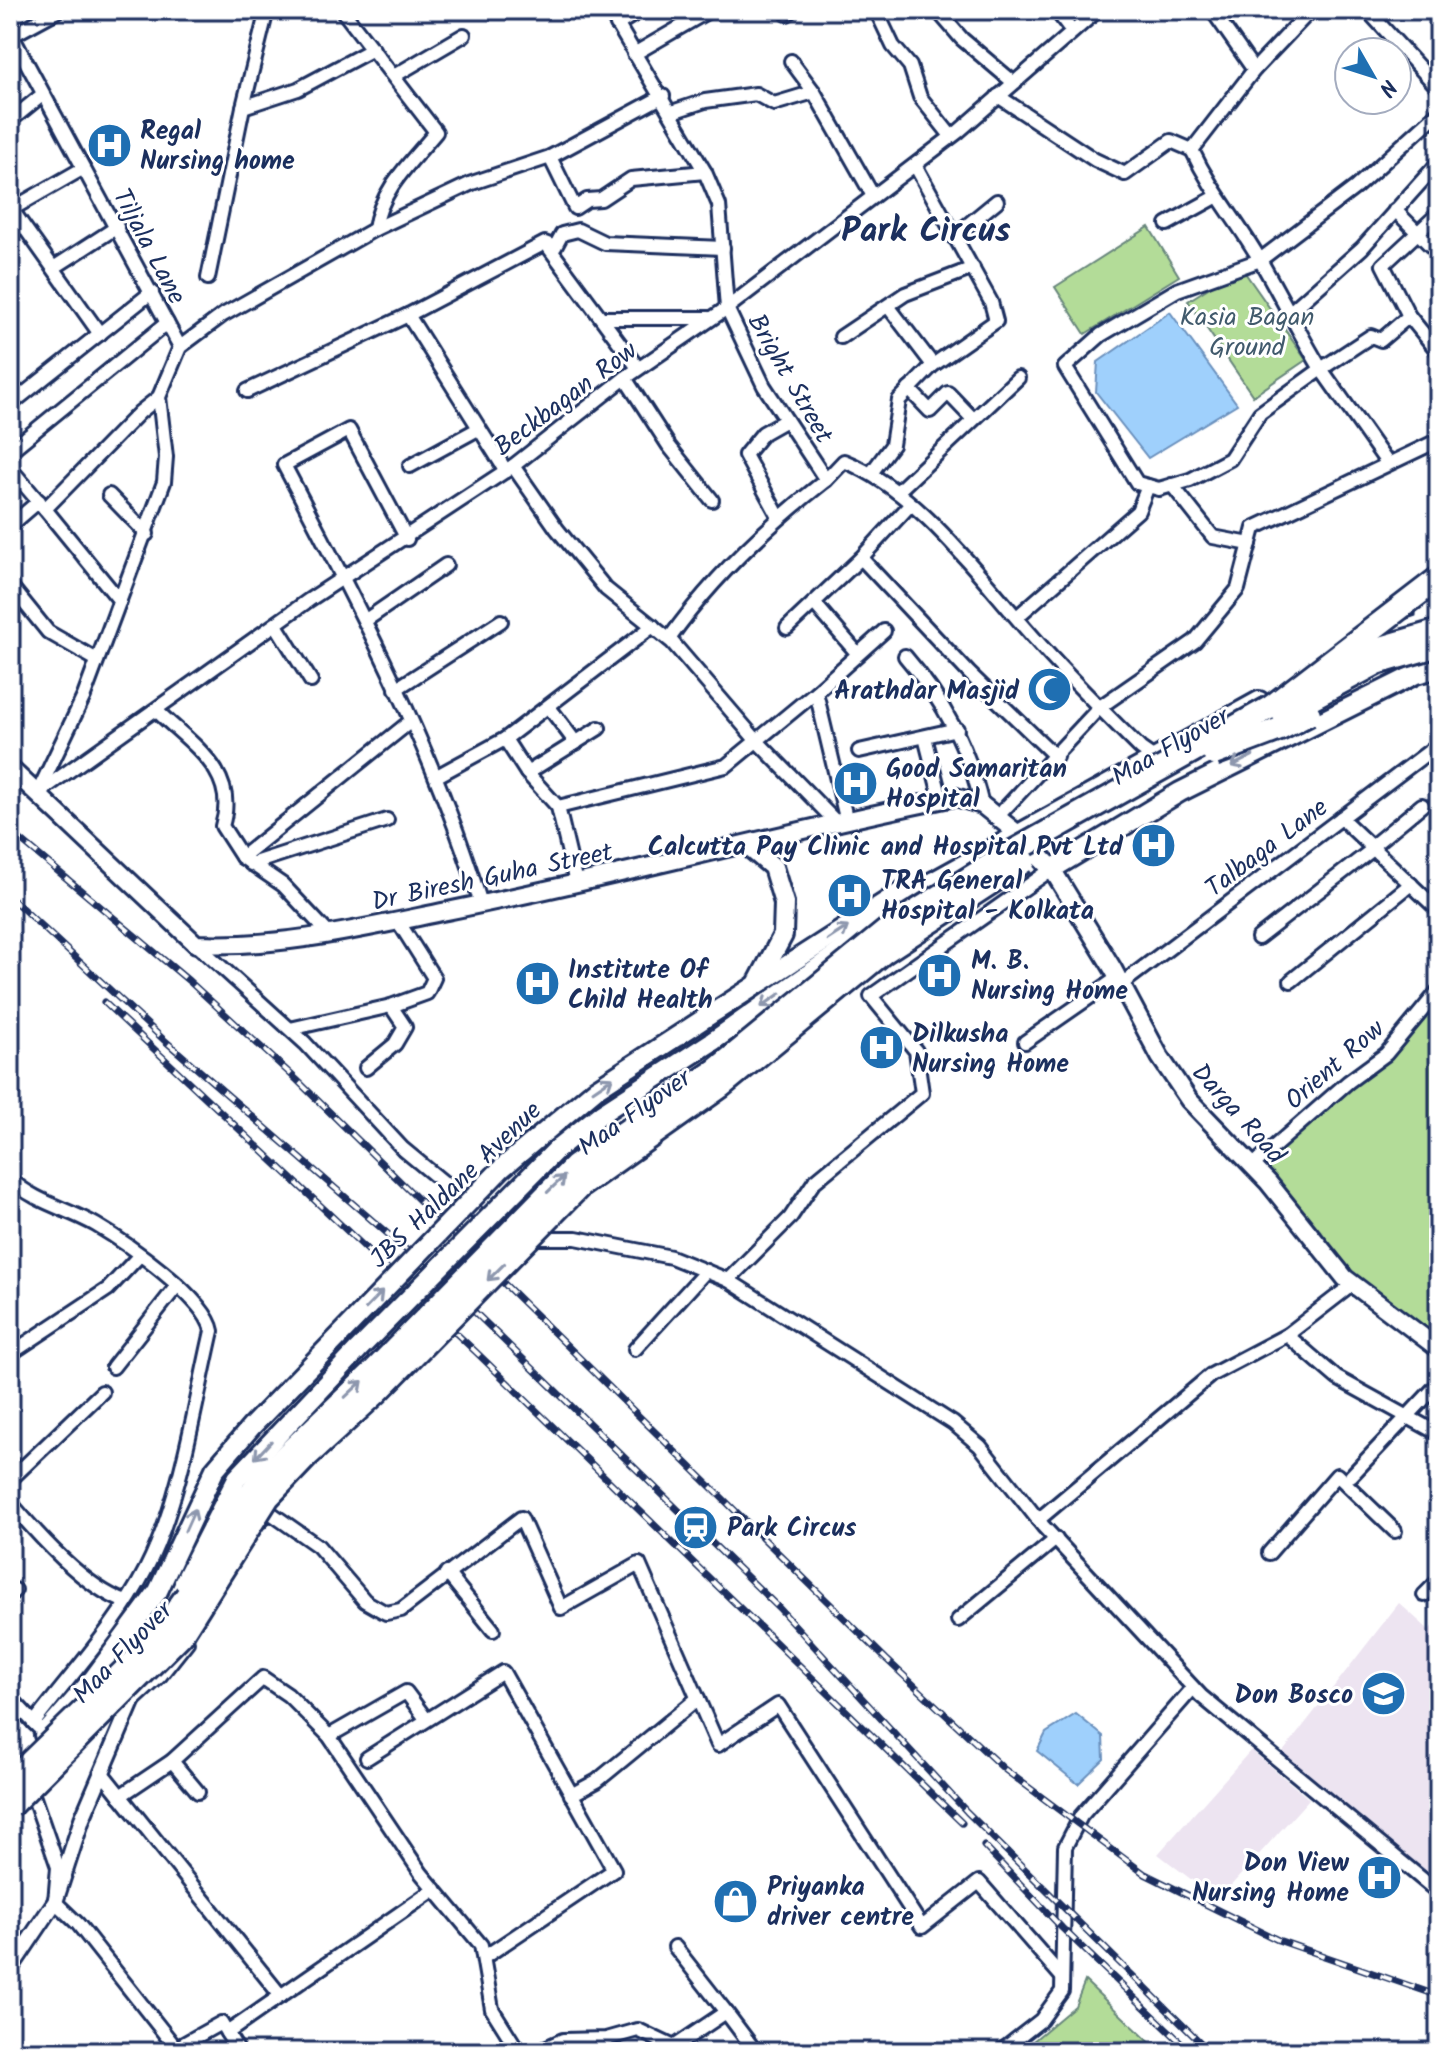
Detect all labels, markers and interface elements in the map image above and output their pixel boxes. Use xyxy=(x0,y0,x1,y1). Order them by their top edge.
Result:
north arrow xyxy=(1333,36,1413,116)
text: N xyxy=(1369,71,1405,104)
place label: Regal Nursing home xyxy=(140,111,295,183)
hospital icon: Regal Nursing home xyxy=(85,121,133,169)
street label: Tiljala Lane xyxy=(100,181,197,313)
district label: Park Circus xyxy=(841,205,1011,259)
park label: Kasia Bagan Ground xyxy=(1180,297,1314,369)
street label: Bright Street xyxy=(735,306,844,453)
street label: Beckbagan Row xyxy=(485,331,648,468)
mosque icon: Arathdar Masjid xyxy=(1026,666,1074,714)
place label: Arathdar Masjid xyxy=(834,671,1020,713)
street label: Maa Flyover xyxy=(1104,696,1239,799)
place label: Good Samaritan Hospital xyxy=(886,749,1067,821)
one-way arrow xyxy=(1231,754,1255,769)
hospital icon: Good Samaritan Hospital xyxy=(831,759,879,807)
street label: Talbaga Lane xyxy=(1197,788,1338,909)
hospital icon: Calcutta Pay Clinic and Hospital Pvt Ltd xyxy=(1130,822,1178,870)
place label: Calcutta Pay Clinic and Hospital Pvt Ltd xyxy=(648,827,1124,869)
street label: Dr Biresh Guha Street xyxy=(368,832,618,924)
place label: TRA General Hospital - Kolkata xyxy=(881,861,1094,933)
hospital icon: TRA General Hospital - Kolkata xyxy=(826,871,874,919)
one-way arrow xyxy=(827,925,849,942)
place label: M. B. Nursing Home xyxy=(971,941,1128,1013)
place label: Institute Of Child Health xyxy=(568,950,713,1022)
hospital icon: M. B. Nursing Home xyxy=(916,951,964,999)
hospital icon: Institute Of Child Health xyxy=(513,960,561,1008)
one-way arrow xyxy=(760,992,782,1008)
street label: Orient Row xyxy=(1276,1010,1395,1121)
place label: Dilkusha Nursing Home xyxy=(912,1014,1069,1086)
hospital icon: Dilkusha Nursing Home xyxy=(857,1024,905,1072)
street label: Darga Road xyxy=(1180,1054,1296,1175)
street label: Maa Flyover xyxy=(570,1058,702,1168)
one-way arrow xyxy=(592,1076,614,1093)
street label: JBS Haldane Avenue xyxy=(360,1091,553,1279)
one-way arrow xyxy=(546,1174,566,1193)
one-way arrow xyxy=(487,1262,506,1281)
one-way arrow xyxy=(364,1290,383,1310)
one-way arrow xyxy=(344,1381,364,1399)
one-way arrow xyxy=(254,1439,273,1459)
station icon: Park Circus xyxy=(672,1503,720,1551)
one-way arrow xyxy=(183,1508,198,1532)
place label: Park Circus xyxy=(727,1508,856,1550)
street label: Maa Flyover xyxy=(63,1591,185,1715)
school or university icon: Don Bosco xyxy=(1360,1670,1408,1718)
place label: Don Bosco xyxy=(1235,1675,1353,1717)
place label: Don View Nursing Home xyxy=(1192,1843,1350,1915)
hospital icon: Don View Nursing Home xyxy=(1356,1853,1404,1901)
place label: Priyanka driver centre xyxy=(767,1867,914,1939)
shop icon: Priyanka driver centre xyxy=(712,1877,760,1925)

